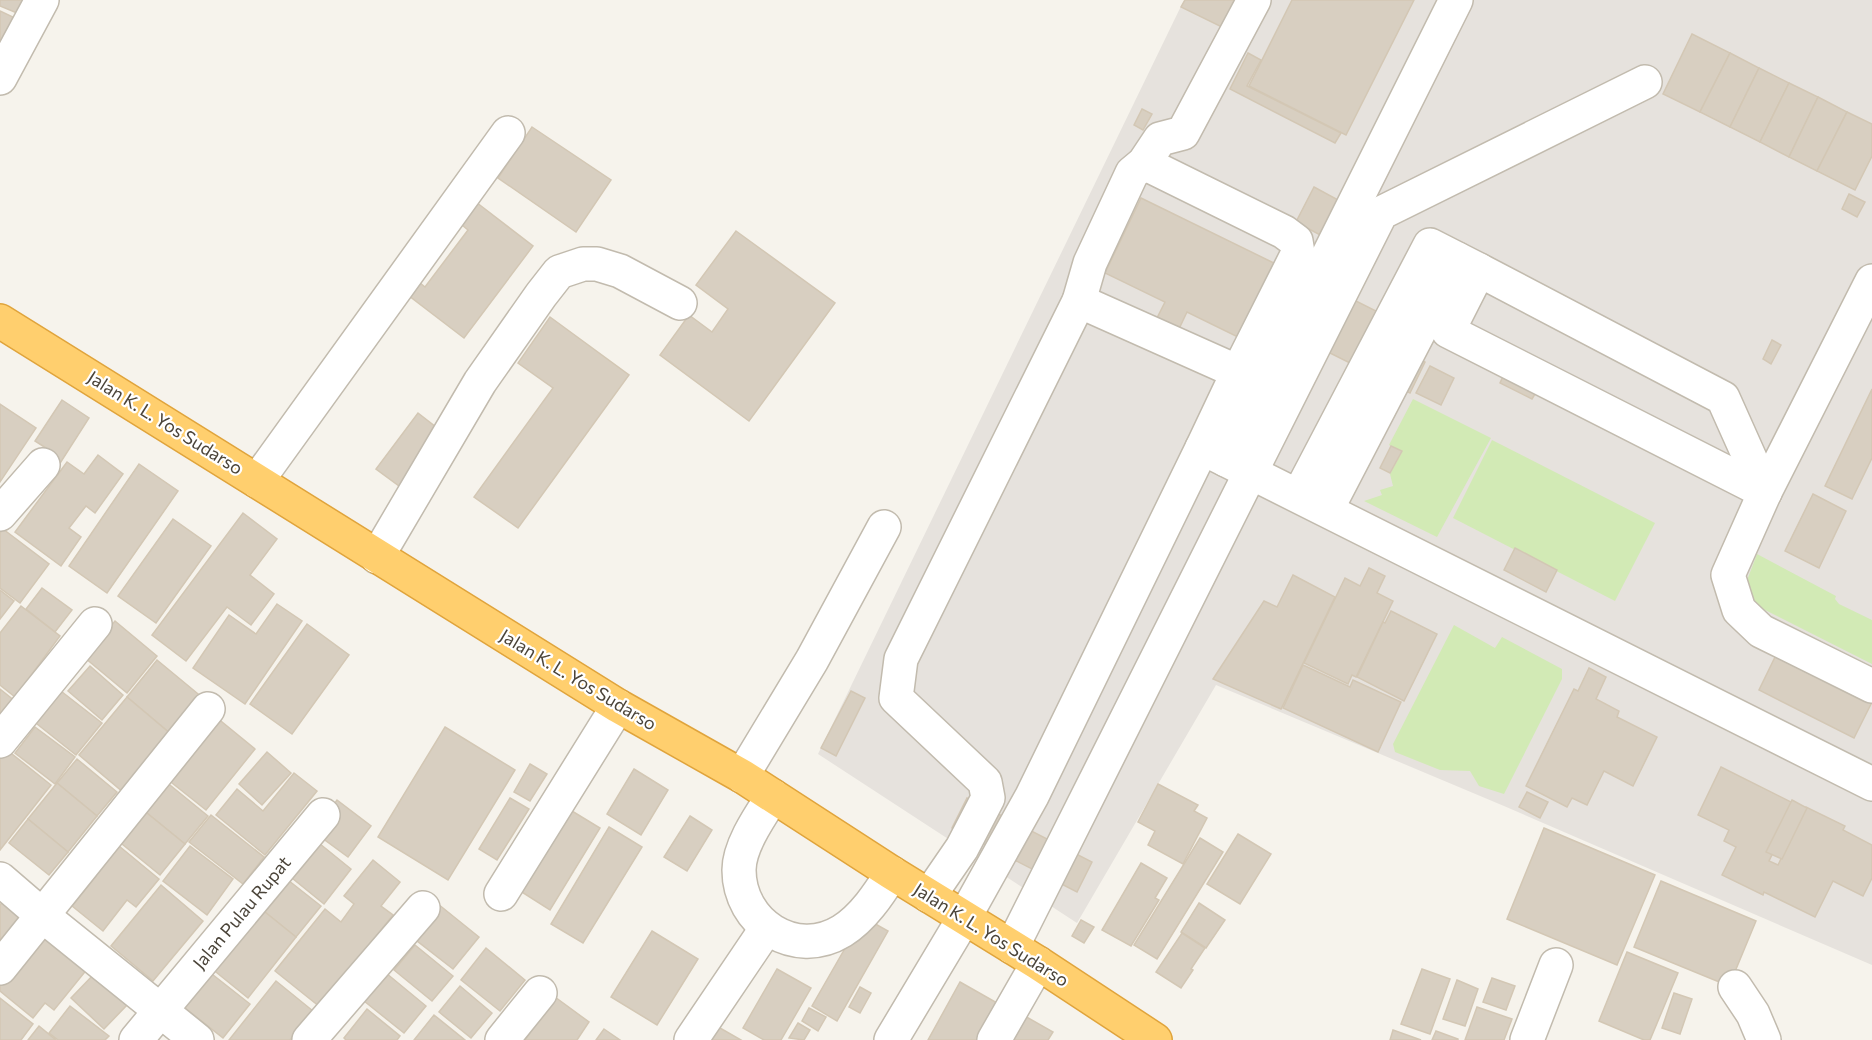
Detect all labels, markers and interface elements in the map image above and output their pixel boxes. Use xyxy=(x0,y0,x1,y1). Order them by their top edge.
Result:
street label: Jalan K. L. Yos Sudarso xyxy=(84,365,247,479)
street label: Jalan K. L. Yos Sudarso xyxy=(496,624,661,735)
street label: Jalan Pulau Rupat xyxy=(188,851,295,973)
street label: Jalan K. L. Yos Sudarso xyxy=(910,877,1073,991)

